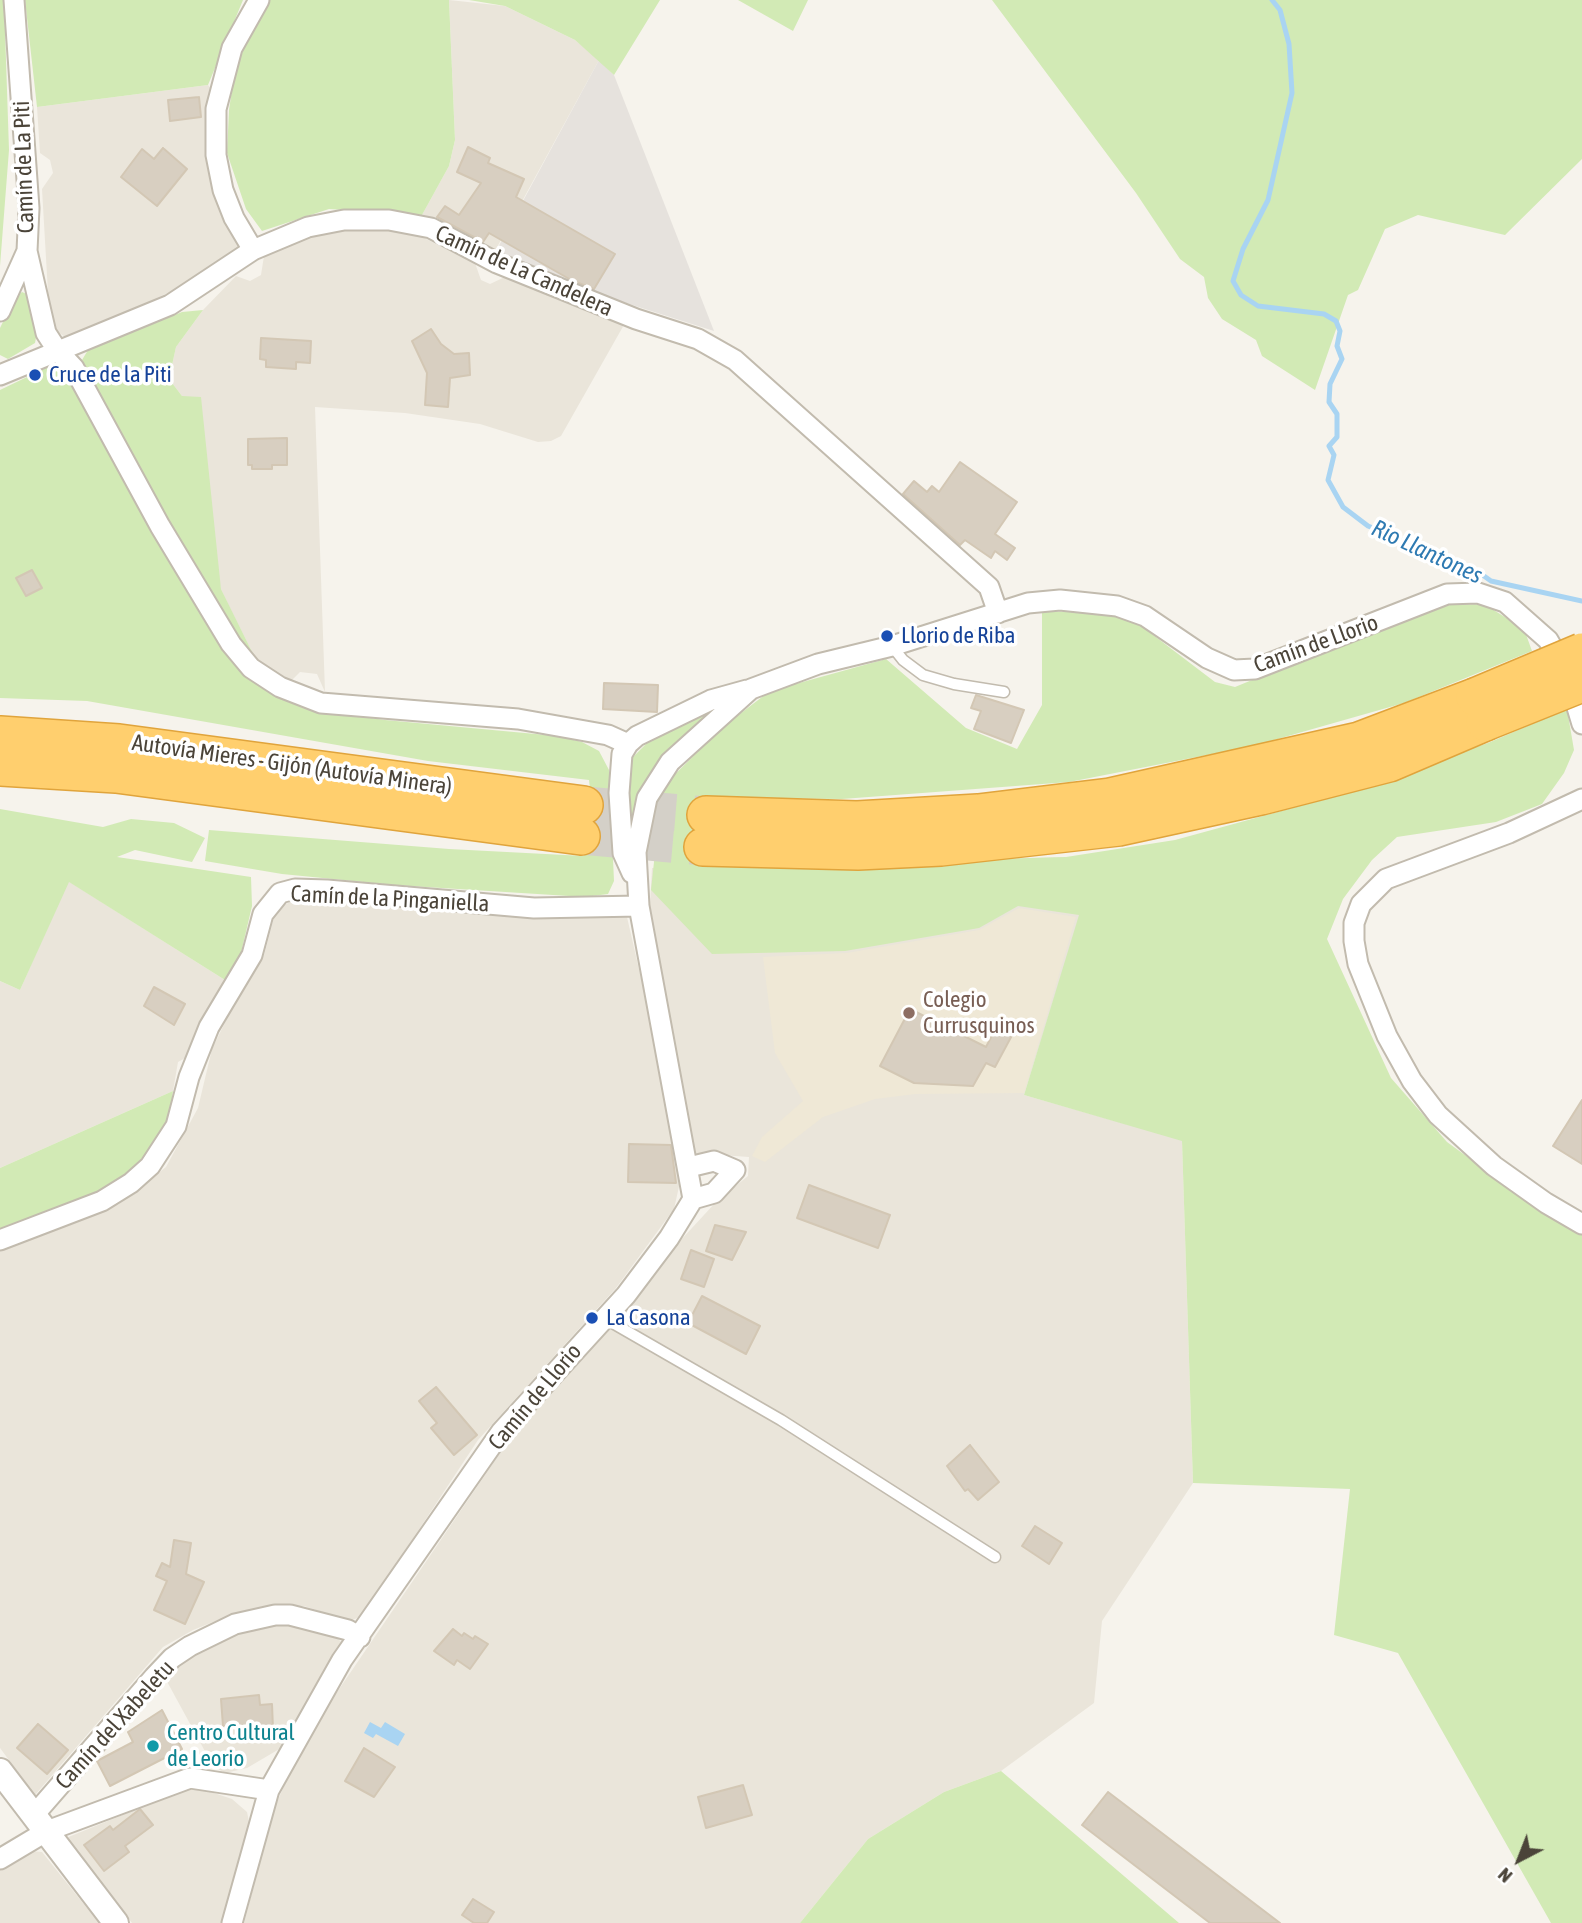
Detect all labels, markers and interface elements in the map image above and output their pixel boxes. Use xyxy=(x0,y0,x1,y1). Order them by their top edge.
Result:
street label: Camín de La Piti xyxy=(8,100,40,234)
street label: Camín de La Candelera xyxy=(431,219,617,323)
place label: Cruce de la Piti xyxy=(49,361,172,389)
marker: Cruce de la Piti xyxy=(27,367,43,383)
water label: Rio Llantones xyxy=(1367,514,1487,590)
street label: Camín de Llorio xyxy=(1250,609,1382,679)
place label: Llorio de Riba xyxy=(901,622,1015,650)
marker: Llorio de Riba xyxy=(879,628,895,644)
street label: Autovía Mieres - Gijón (Autovía Minera) xyxy=(130,729,454,801)
street label: Camín de la Pinganiella xyxy=(290,880,490,918)
place label: Colegio Currusquinos xyxy=(923,986,1035,1040)
marker: Colegio Currusquinos xyxy=(901,1005,917,1021)
place label: La Casona xyxy=(606,1304,691,1332)
marker: La Casona xyxy=(584,1310,600,1326)
street label: Camín de Llorio xyxy=(483,1338,587,1456)
street label: Camín del Xabeletu xyxy=(50,1655,180,1795)
place label: Centro Cultural de Leorio xyxy=(167,1719,295,1773)
marker: Centro Cultural de Leorio xyxy=(145,1738,161,1754)
north arrow xyxy=(1484,1825,1554,1895)
text: N xyxy=(1493,1864,1516,1888)

